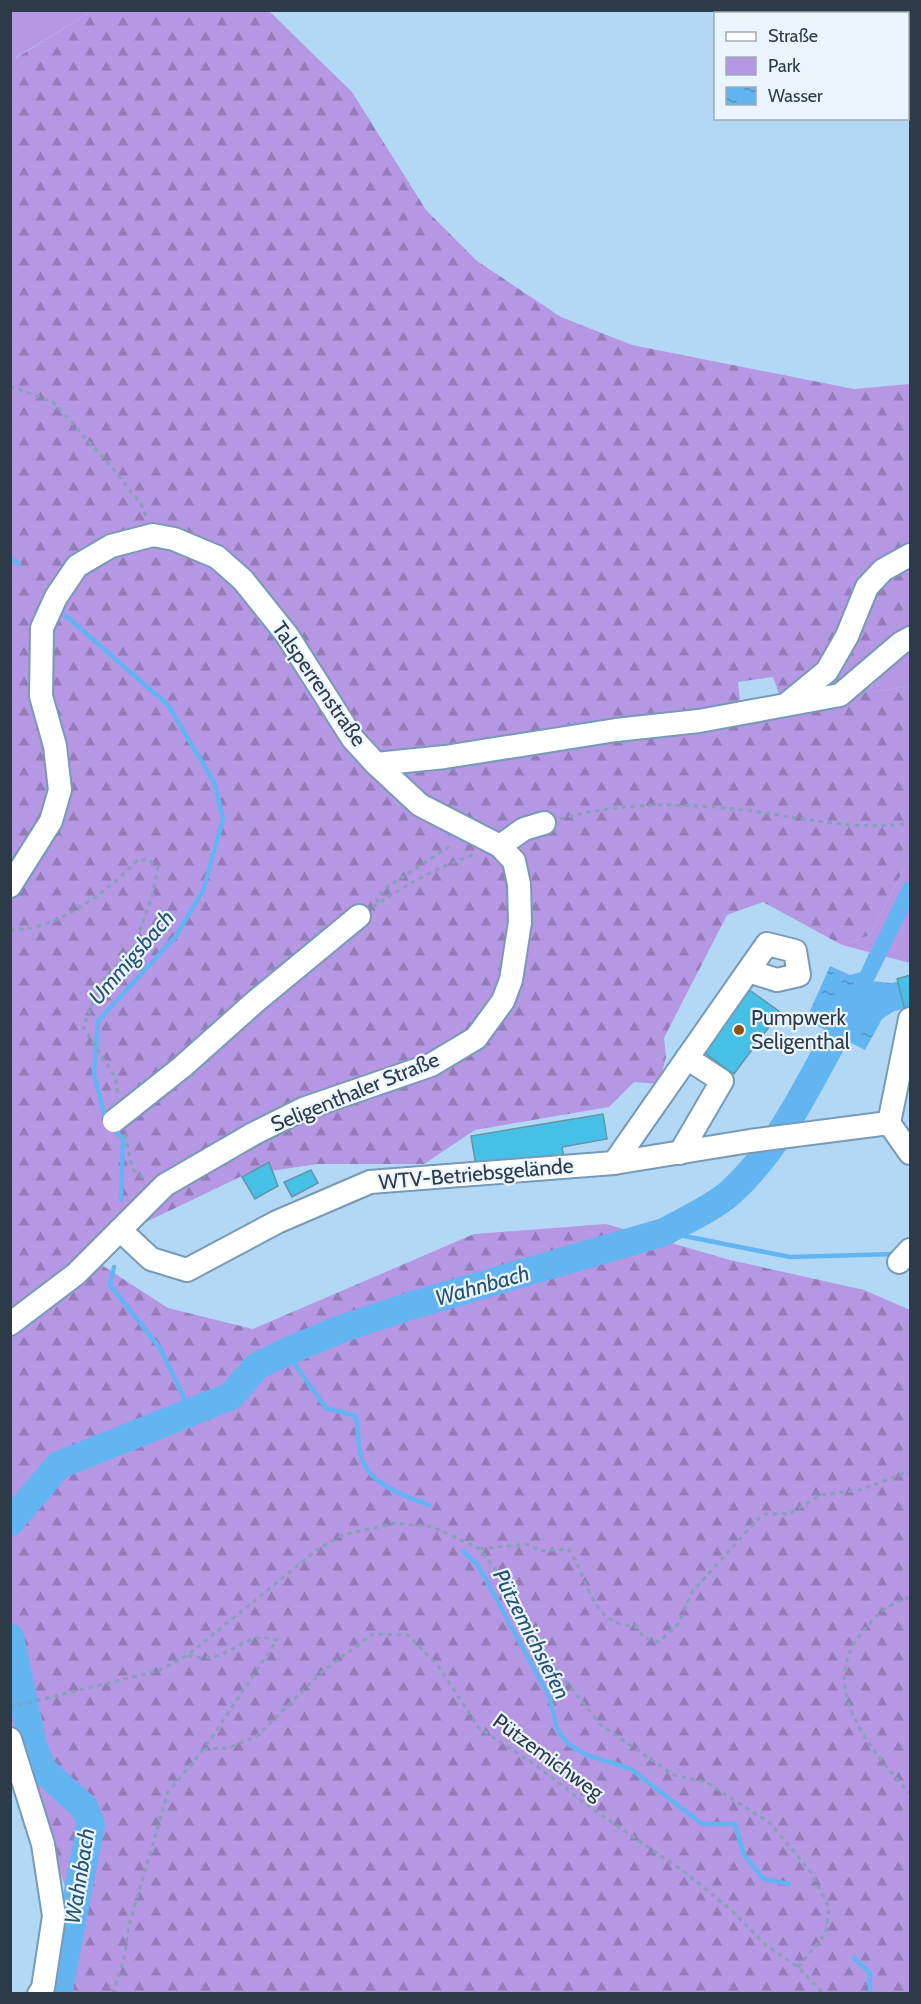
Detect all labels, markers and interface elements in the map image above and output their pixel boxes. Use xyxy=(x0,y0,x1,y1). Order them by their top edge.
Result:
legend xyxy=(714,12,909,120)
text: Straße xyxy=(768,25,818,47)
text: Park xyxy=(768,55,801,77)
text: Wasser xyxy=(768,85,823,107)
street label: Talsperrenstraße xyxy=(267,616,372,751)
water label: Ummigsbach xyxy=(83,904,180,1010)
place label: Pumpwerk Seligenthal xyxy=(751,1005,850,1054)
marker: Pumpwerk Seligenthal xyxy=(732,1023,746,1037)
street label: Seligenthaler Straße xyxy=(267,1046,443,1137)
street label: WTV-Betriebsgelände xyxy=(378,1153,575,1194)
water label: Wahnbach xyxy=(432,1259,532,1312)
water label: Pützemichsiefen xyxy=(487,1565,576,1704)
street label: Pützemichweg xyxy=(488,1708,609,1805)
water label: Wahnbach xyxy=(59,1826,100,1926)

